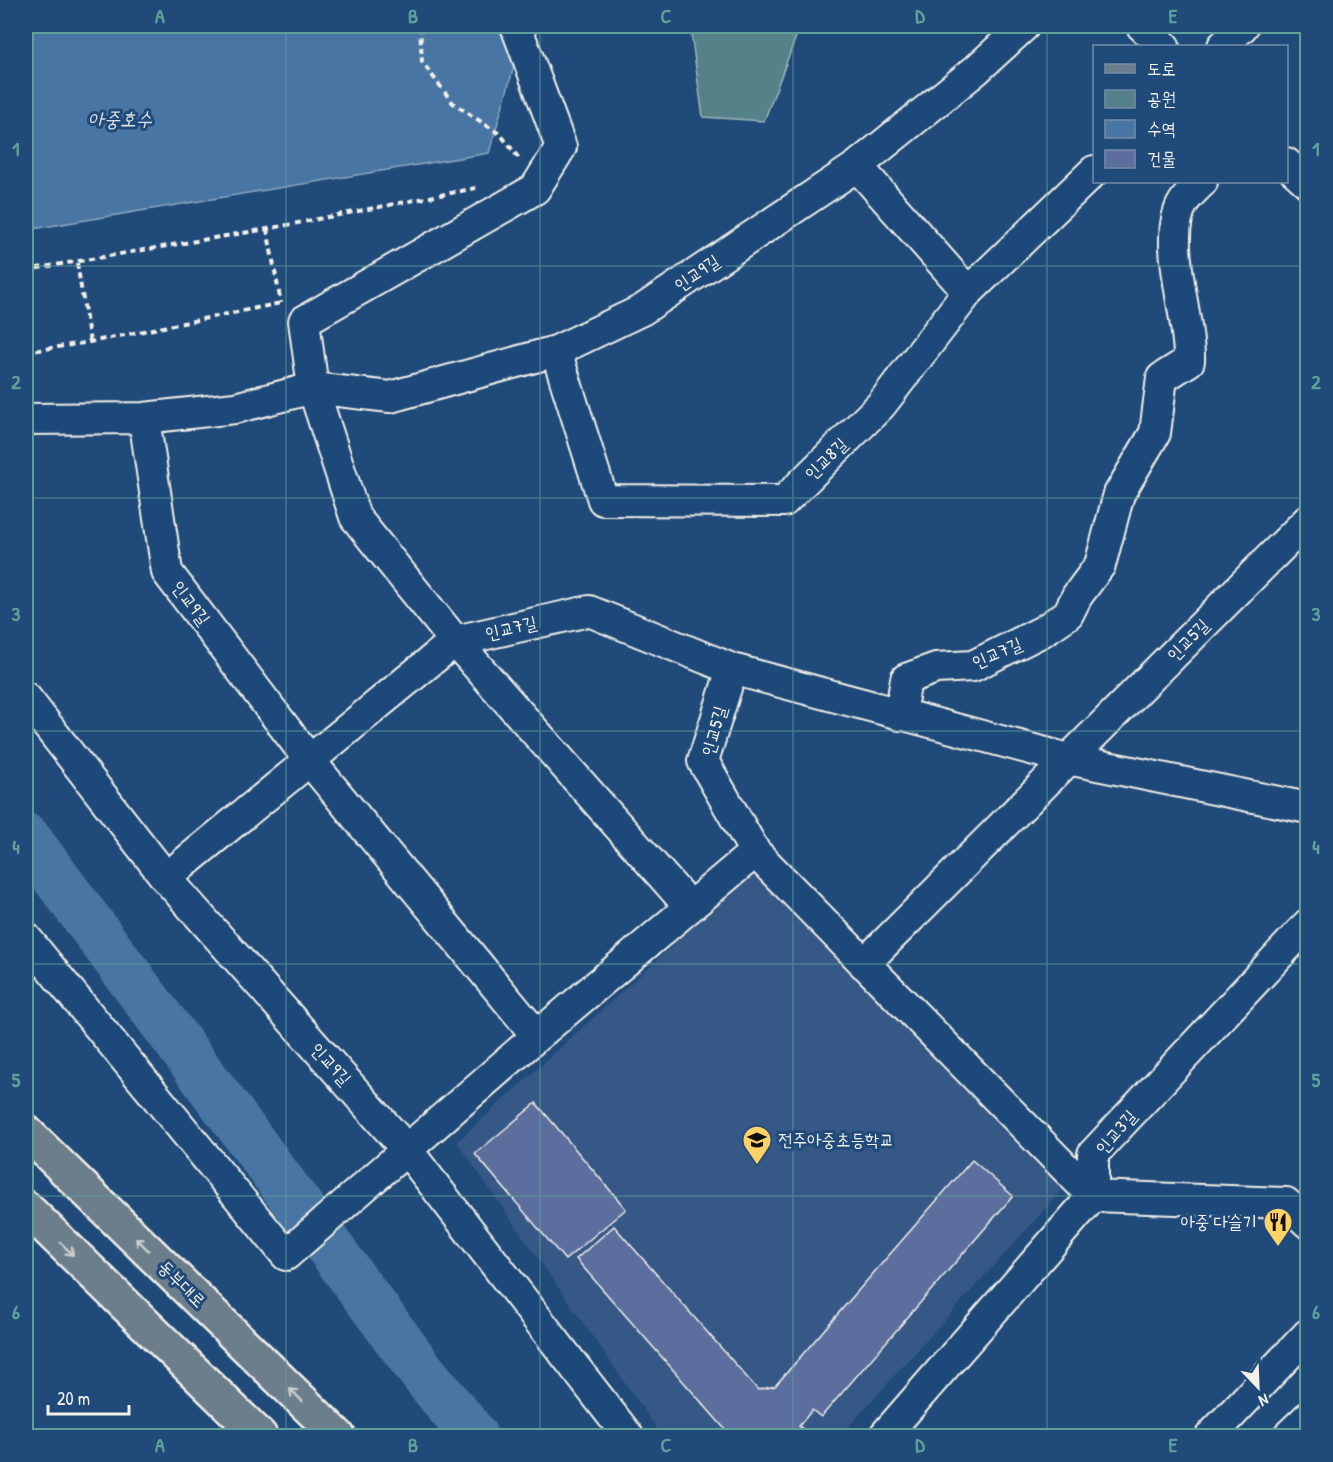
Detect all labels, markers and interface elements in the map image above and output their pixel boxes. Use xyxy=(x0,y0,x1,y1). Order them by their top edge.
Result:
text: A xyxy=(155,2,165,29)
text: B xyxy=(408,2,418,29)
text: C xyxy=(661,2,672,29)
text: D xyxy=(915,2,925,29)
text: E xyxy=(1169,2,1178,29)
legend xyxy=(1093,45,1288,183)
text: 도로 xyxy=(1147,56,1176,81)
text: 공원 xyxy=(1147,86,1176,111)
water label: 아중호수 xyxy=(88,105,153,132)
text: 수역 xyxy=(1147,116,1176,141)
text: 1 xyxy=(12,135,20,162)
text: 1 xyxy=(1312,135,1320,162)
text: 건물 xyxy=(1147,146,1176,171)
street label: 인교9길 xyxy=(669,248,725,297)
text: 2 xyxy=(11,368,21,395)
text: 2 xyxy=(1311,368,1321,395)
street label: 인교8길 xyxy=(799,431,853,485)
street label: 인교9길 xyxy=(166,575,217,631)
text: 3 xyxy=(12,600,21,627)
text: 3 xyxy=(1312,600,1321,627)
street label: 인교7길 xyxy=(483,609,540,646)
street label: 인교5길 xyxy=(1161,612,1215,667)
street label: 인교7길 xyxy=(968,631,1026,674)
street label: 인교5길 xyxy=(694,702,733,759)
text: 4 xyxy=(12,833,20,860)
text: 4 xyxy=(1312,833,1320,860)
street label: 인교9길 xyxy=(305,1037,358,1091)
text: 5 xyxy=(12,1066,21,1093)
text: 5 xyxy=(1312,1066,1321,1093)
street label: 인교3길 xyxy=(1089,1104,1142,1159)
school or university icon: 전주아중초등학교 xyxy=(741,1124,773,1166)
place label: 전주아중초등학교 xyxy=(778,1127,894,1152)
restaurant icon: 아중 다슬기 xyxy=(1262,1206,1294,1248)
place label: 아중 다슬기 xyxy=(1180,1209,1257,1234)
one-way arrow xyxy=(134,1237,149,1251)
one-way arrow xyxy=(59,1242,74,1257)
street label: 동부대로 xyxy=(153,1254,212,1313)
text: 6 xyxy=(12,1298,20,1325)
text: 6 xyxy=(1312,1298,1320,1325)
north arrow xyxy=(1228,1357,1288,1417)
scale bar xyxy=(48,1378,129,1416)
text: 20 m xyxy=(57,1386,90,1411)
one-way arrow xyxy=(288,1388,303,1403)
text: N xyxy=(1255,1389,1272,1413)
text: A xyxy=(155,1431,165,1458)
text: B xyxy=(408,1431,418,1458)
text: C xyxy=(661,1431,672,1458)
text: D xyxy=(915,1431,925,1458)
text: E xyxy=(1169,1431,1178,1458)

